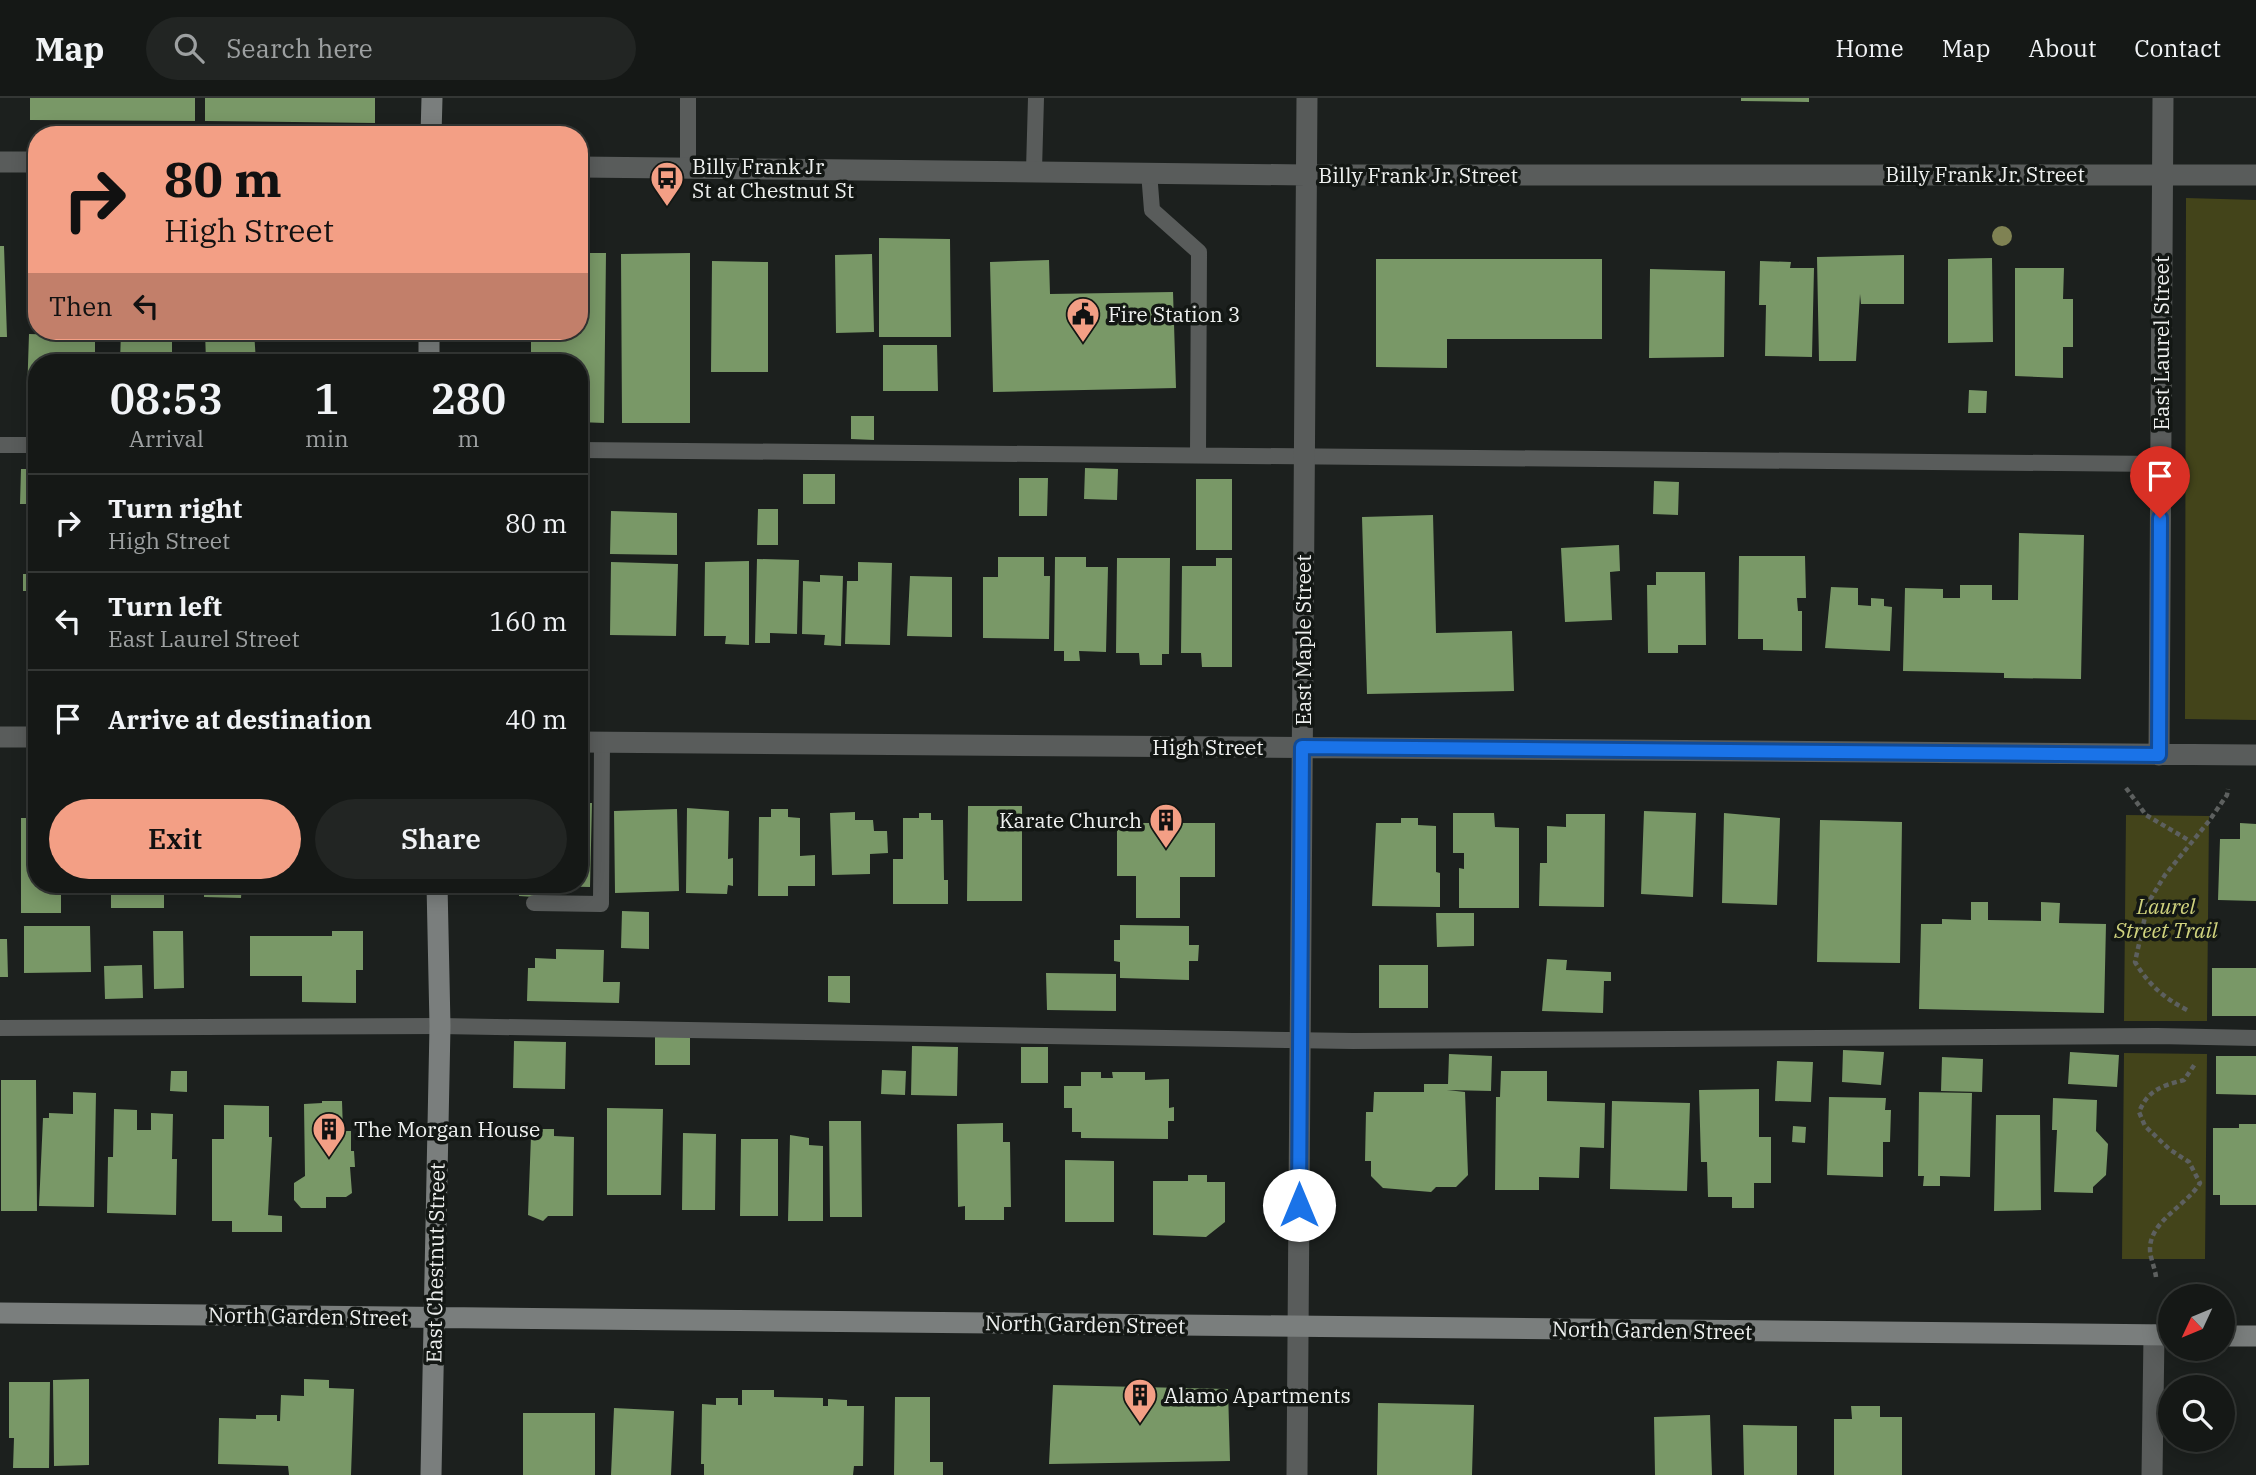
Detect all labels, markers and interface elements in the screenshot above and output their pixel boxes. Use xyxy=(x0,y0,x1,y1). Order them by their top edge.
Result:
search box xyxy=(146,17,636,80)
text: Map xyxy=(35,27,104,70)
icon: search xyxy=(170,29,208,67)
text: Search here xyxy=(226,31,373,65)
text: Home xyxy=(1836,32,1904,64)
text: Map xyxy=(1942,32,1990,64)
text: About xyxy=(2028,32,2096,64)
text: Contact xyxy=(2134,32,2221,64)
text: 80 m xyxy=(164,147,282,210)
place label: Billy Frank Jr St at Chestnut St xyxy=(692,152,854,204)
icon: right xyxy=(49,154,140,245)
bus stop icon: Billy Frank Jr St at Chestnut St xyxy=(648,159,686,208)
street label: Billy Frank Jr. Street xyxy=(1885,160,2085,188)
street label: Billy Frank Jr. Street xyxy=(1318,161,1518,189)
text: High Street xyxy=(164,209,334,251)
street label: East Laurel Street xyxy=(2147,256,2175,430)
icon: left xyxy=(127,287,165,325)
text: Then xyxy=(49,289,113,323)
public building icon: Fire Station 3 xyxy=(1064,295,1102,344)
place label: Fire Station 3 xyxy=(1108,300,1240,328)
text: 08:53 xyxy=(110,371,223,426)
text: 1 xyxy=(314,371,339,426)
text: 280 xyxy=(431,371,506,426)
text: Arrival xyxy=(129,423,204,453)
text: min xyxy=(305,423,349,453)
text: m xyxy=(457,423,479,453)
pin xyxy=(2130,446,2190,518)
icon: arrive xyxy=(2141,457,2179,495)
text: Turn right xyxy=(108,491,242,525)
icon: right xyxy=(49,504,87,542)
text: 80 m xyxy=(505,506,567,540)
text: High Street xyxy=(108,525,230,555)
street label: East Maple Street xyxy=(1289,554,1317,726)
text: Turn left xyxy=(108,589,222,623)
icon: left xyxy=(49,602,87,640)
text: 160 m xyxy=(489,604,567,638)
text: East Laurel Street xyxy=(108,623,300,653)
icon: arrive xyxy=(49,700,87,738)
text: Arrive at destination xyxy=(108,702,372,736)
text: 40 m xyxy=(505,702,567,736)
street label: High Street xyxy=(1152,733,1264,761)
button: Exit xyxy=(49,799,301,879)
button: Share xyxy=(315,799,567,879)
building icon: Karate Church xyxy=(1147,801,1185,850)
place label: Karate Church xyxy=(999,806,1142,834)
park label: Laurel Street Trail xyxy=(2113,892,2219,944)
building icon: The Morgan House xyxy=(310,1110,348,1159)
place label: The Morgan House xyxy=(354,1115,540,1143)
street label: East Chestnut Street xyxy=(419,1163,451,1363)
position arrow xyxy=(1262,1168,1336,1242)
north arrow xyxy=(2158,1284,2235,1362)
map controls xyxy=(2158,1284,2235,1452)
street label: North Garden Street xyxy=(208,1300,408,1332)
street label: North Garden Street xyxy=(985,1308,1185,1340)
street label: North Garden Street xyxy=(1552,1314,1752,1346)
button: search xyxy=(2158,1375,2235,1452)
building icon: Alamo Apartments xyxy=(1121,1376,1159,1425)
place label: Alamo Apartments xyxy=(1164,1381,1351,1409)

